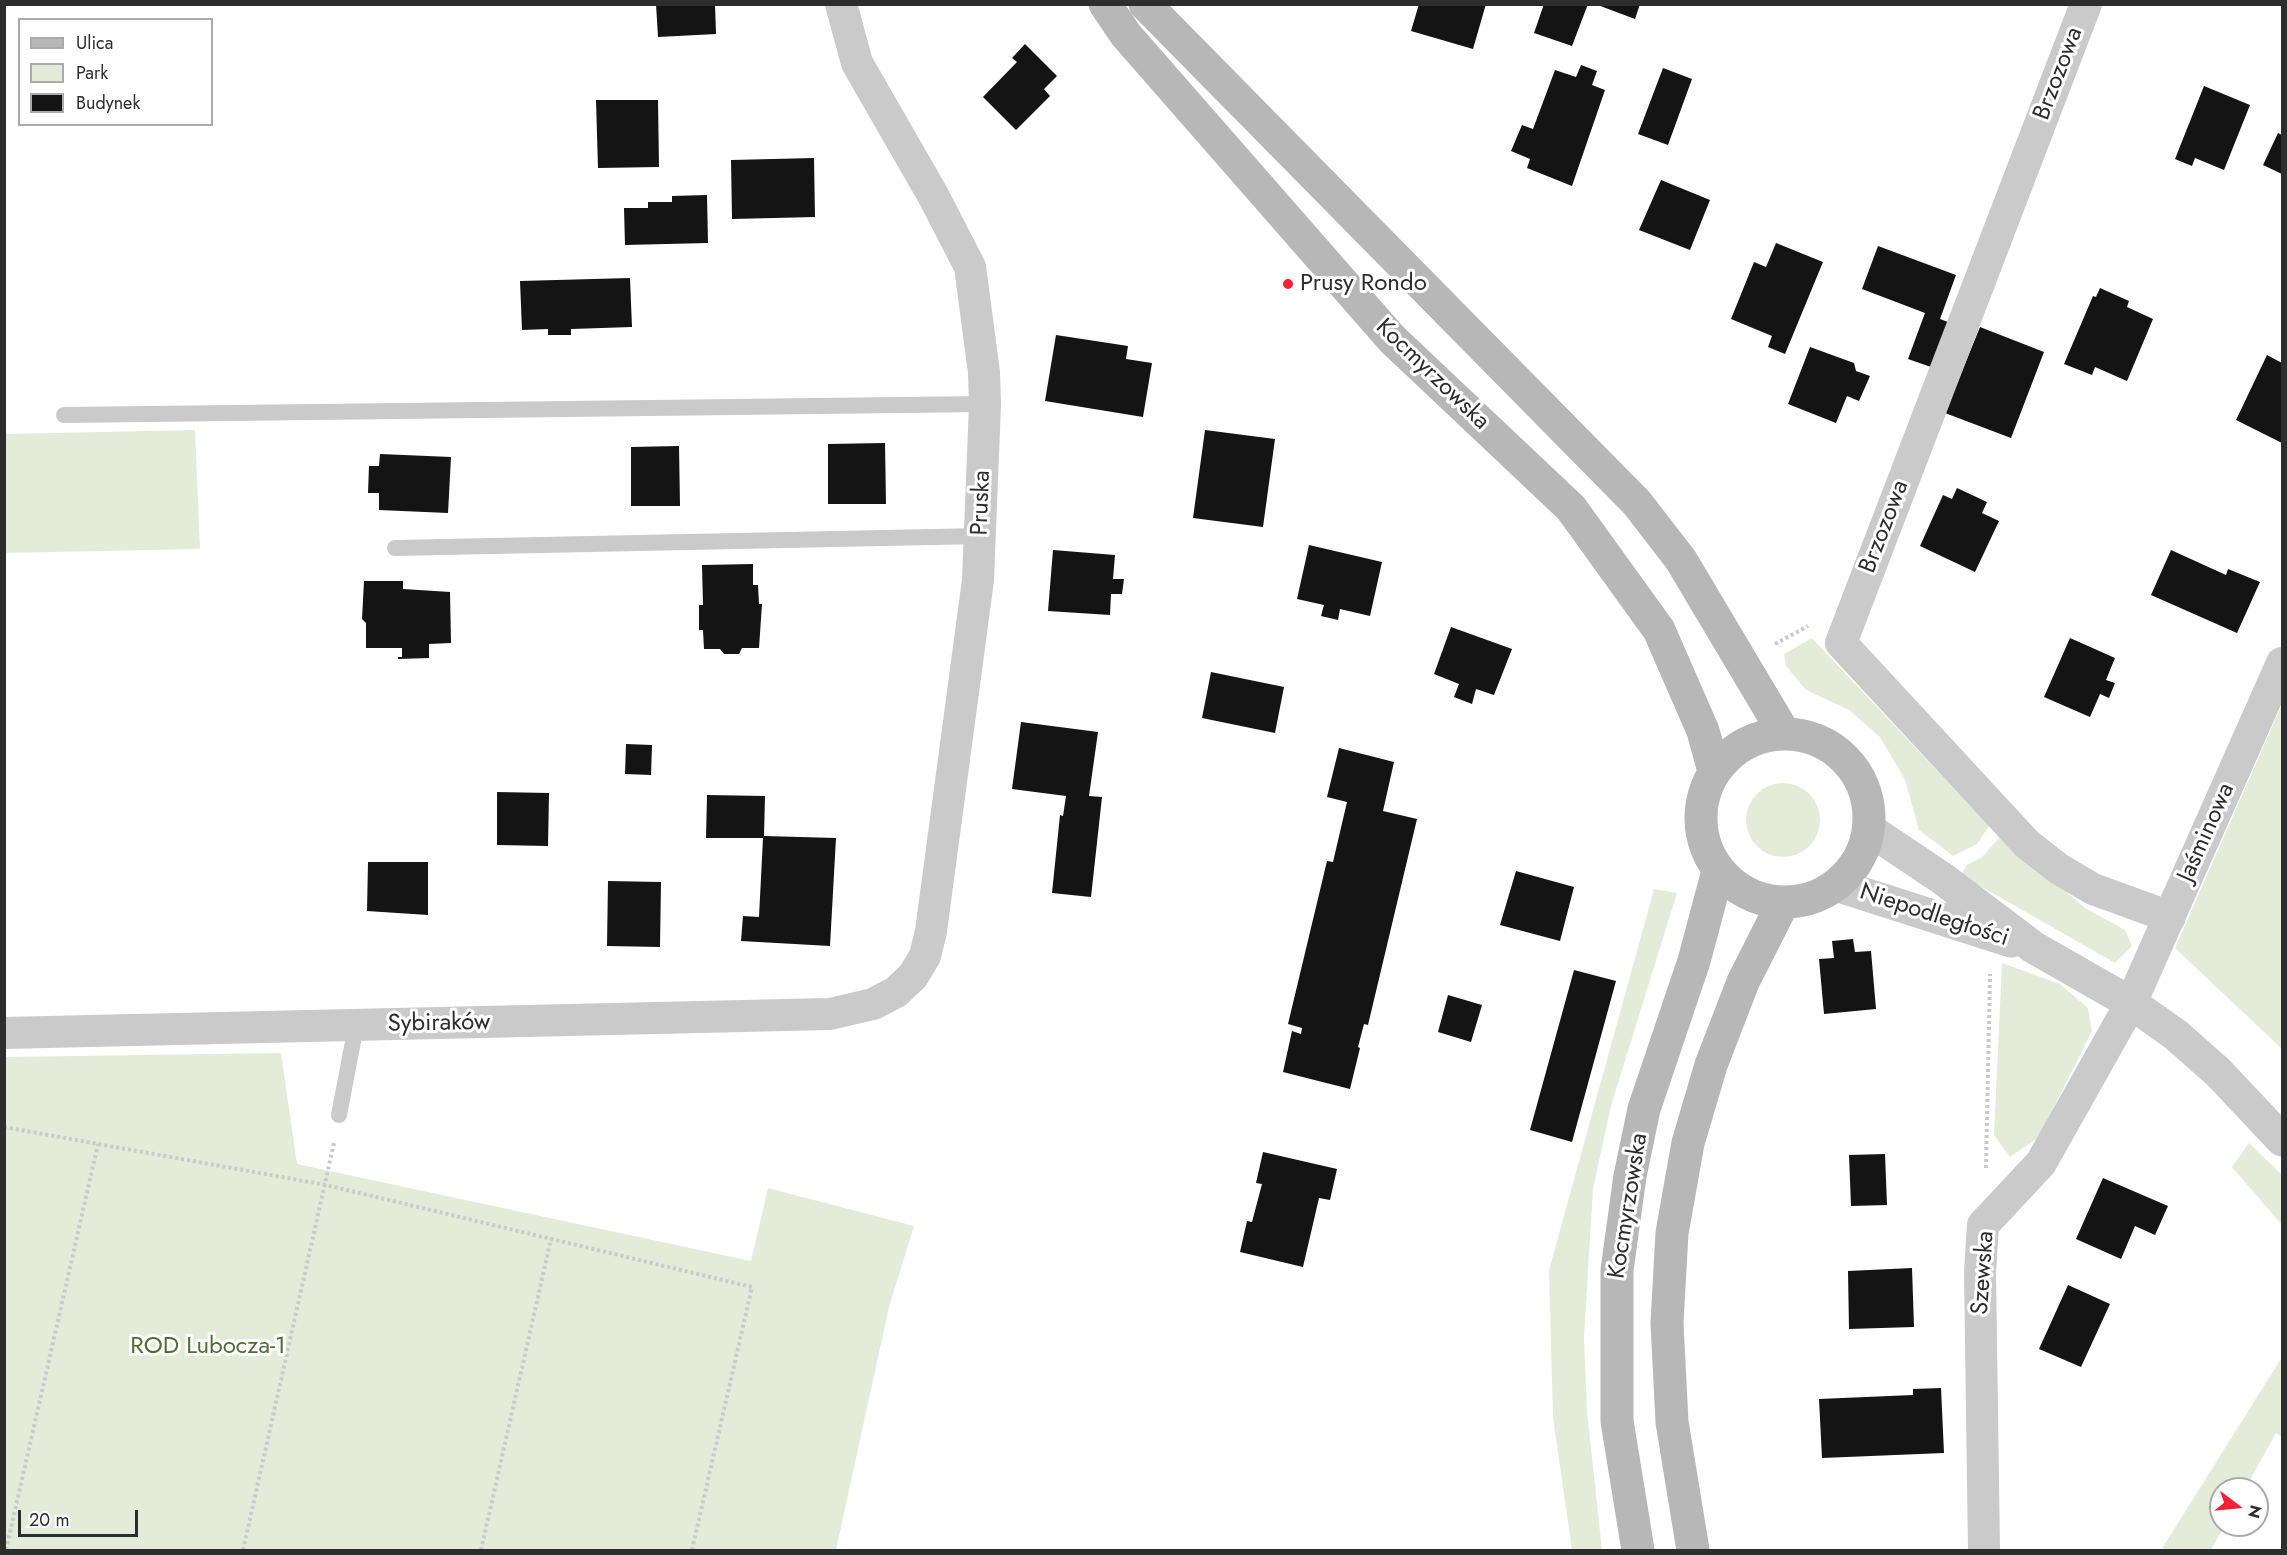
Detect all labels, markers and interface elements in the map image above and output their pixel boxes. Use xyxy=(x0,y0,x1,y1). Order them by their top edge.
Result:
legend xyxy=(18,18,213,126)
street label: Brzozowa xyxy=(2028,24,2090,124)
text: Ulica xyxy=(76,30,113,56)
text: Park xyxy=(76,60,108,86)
text: Budynek xyxy=(76,90,140,116)
place label: Prusy Rondo xyxy=(1300,270,1427,298)
marker: Prusy Rondo xyxy=(1281,277,1295,291)
street label: Kocmyrzowska xyxy=(1369,314,1495,436)
street label: Pruska xyxy=(966,470,998,536)
street label: Brzozowa xyxy=(1854,477,1916,577)
street label: Jaśminowa xyxy=(2172,779,2242,887)
street label: Niepodległości xyxy=(1856,878,2012,954)
street label: Sybiraków xyxy=(387,1009,491,1039)
street label: Kocmyrzowska xyxy=(1603,1131,1655,1281)
street label: Szewska xyxy=(1967,1230,2001,1316)
park label: ROD Lubocza-1 xyxy=(130,1333,286,1361)
north arrow xyxy=(2209,1477,2269,1537)
scale bar xyxy=(21,1498,141,1536)
text: N xyxy=(2242,1502,2268,1521)
text: 20 m xyxy=(29,1507,69,1533)

